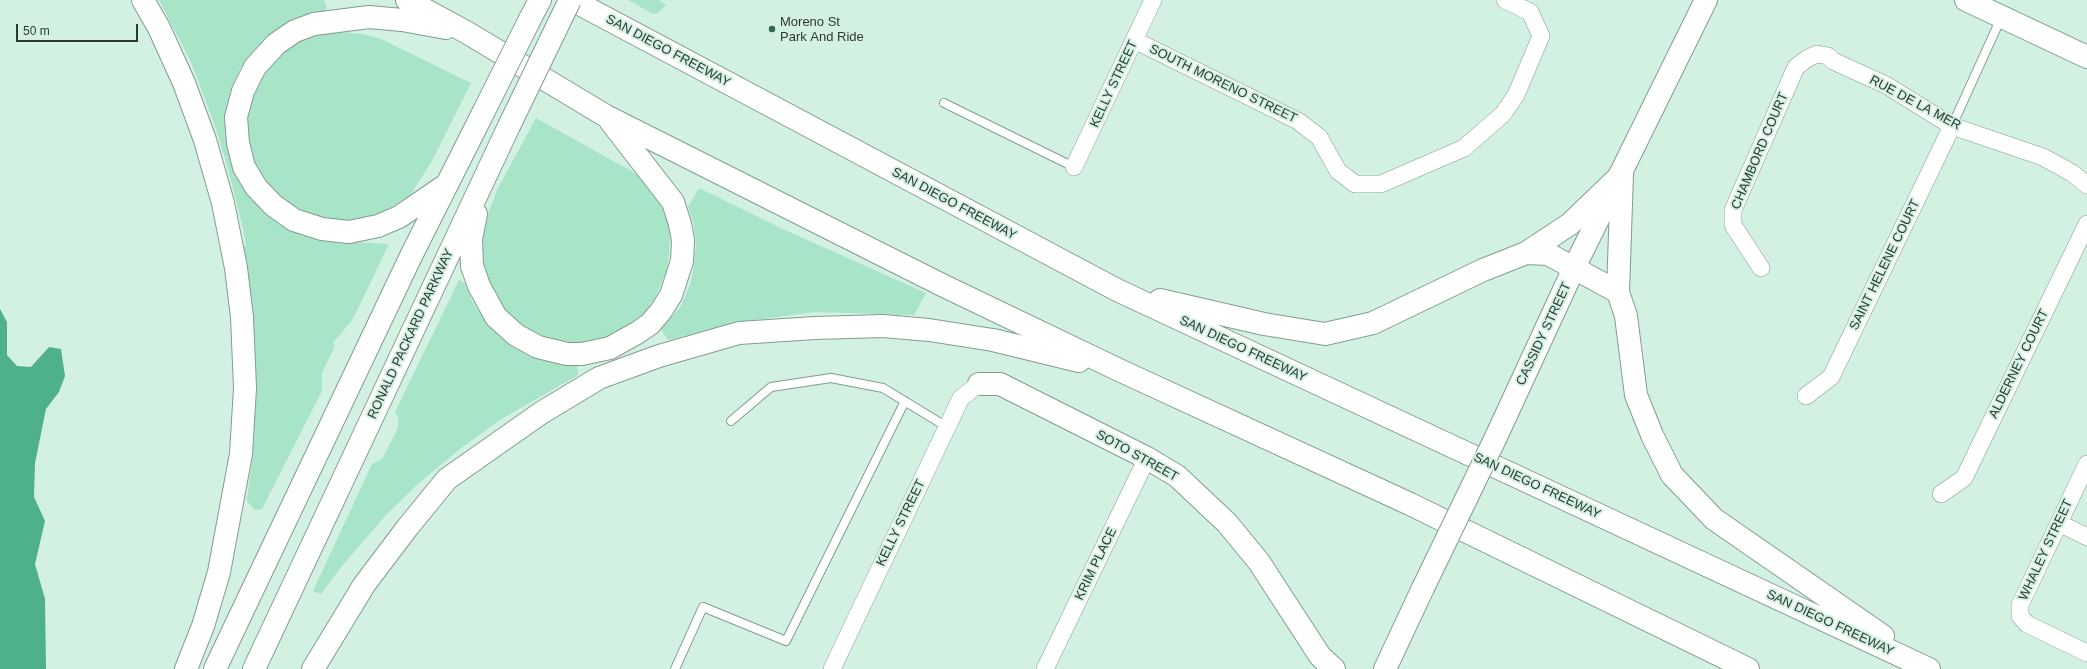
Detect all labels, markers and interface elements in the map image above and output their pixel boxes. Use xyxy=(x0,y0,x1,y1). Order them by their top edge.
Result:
street label: SAN DIEGO FREEWAY xyxy=(603,12,733,90)
place label: Moreno St Park And Ride xyxy=(780,14,864,45)
scale bar xyxy=(18,16,140,42)
text: 50 m xyxy=(23,24,50,38)
marker: Moreno St Park And Ride xyxy=(767,24,777,34)
street label: KELLY STREET xyxy=(1087,38,1141,130)
street label: SOUTH MORENO STREET xyxy=(1147,41,1299,127)
street label: RUE DE LA MER xyxy=(1867,72,1963,134)
street label: CHAMBORD COURT xyxy=(1728,90,1792,212)
street label: SAN DIEGO FREEWAY xyxy=(889,165,1019,243)
street label: SAINT HELENE COURT xyxy=(1847,197,1923,333)
street label: RONALD PACKARD PARKWAY xyxy=(365,246,457,422)
street label: CASSIDY STREET xyxy=(1513,280,1575,388)
street label: ALDERNEY COURT xyxy=(1986,307,2052,421)
street label: SAN DIEGO FREEWAY xyxy=(1177,313,1309,385)
street label: SOTO STREET xyxy=(1093,427,1181,485)
street label: SAN DIEGO FREEWAY xyxy=(1471,450,1603,522)
street label: KELLY STREET xyxy=(873,477,929,569)
street label: WHALEY STREET xyxy=(2016,497,2076,603)
street label: KRIM PLACE xyxy=(1072,525,1120,603)
street label: SAN DIEGO FREEWAY xyxy=(1764,587,1896,659)

